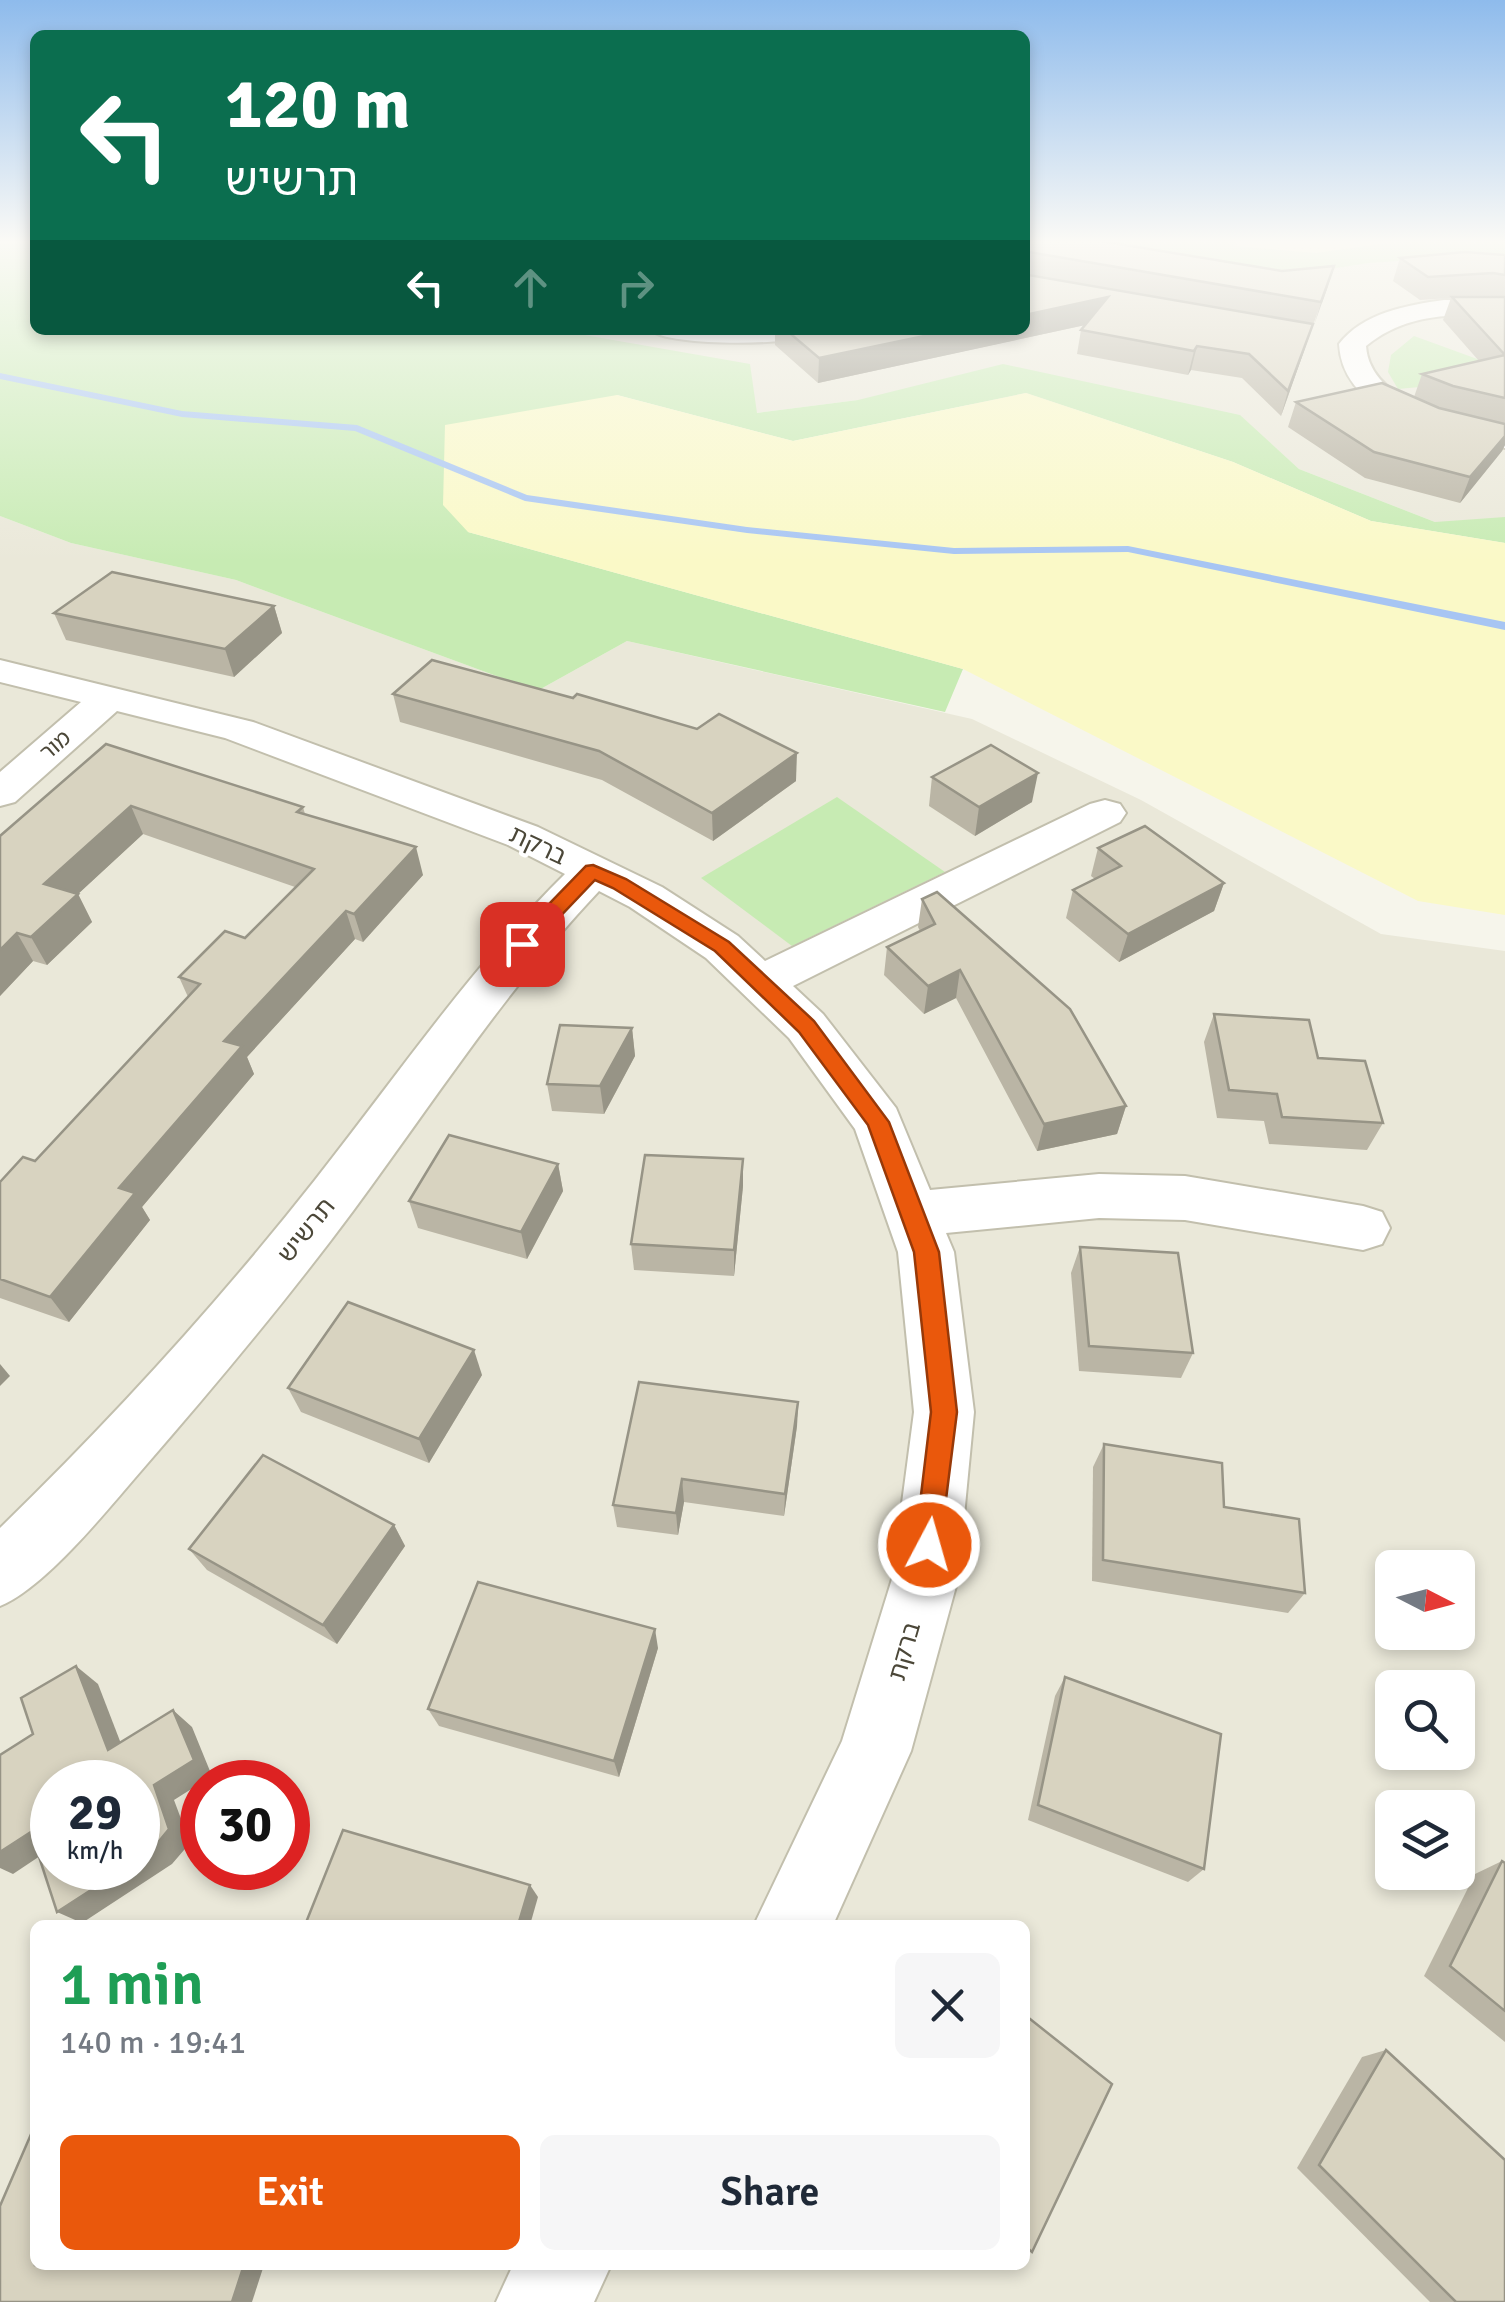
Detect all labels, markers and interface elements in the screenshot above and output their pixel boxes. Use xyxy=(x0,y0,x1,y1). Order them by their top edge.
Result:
text: 120 m xyxy=(225,61,410,147)
icon: left xyxy=(60,70,190,200)
text: תרשיש xyxy=(225,153,358,208)
icon: left xyxy=(398,260,453,315)
icon: ahead xyxy=(503,260,558,315)
icon: right xyxy=(608,260,663,315)
street label: מור xyxy=(34,724,76,766)
street label: ברקת xyxy=(504,818,572,872)
pin xyxy=(480,902,565,987)
icon: arrive xyxy=(495,917,550,972)
street label: תרשיש xyxy=(271,1191,341,1269)
position arrow xyxy=(877,1493,981,1597)
north arrow xyxy=(1375,1550,1475,1650)
map controls xyxy=(1375,1550,1475,1890)
street label: ברקת xyxy=(881,1618,927,1684)
button: search xyxy=(1375,1670,1475,1770)
speed limit sign: 30 xyxy=(180,1760,310,1890)
text: 29 xyxy=(68,1782,122,1844)
button: layers xyxy=(1375,1790,1475,1890)
text: km/h xyxy=(67,1835,123,1866)
text: 1 min xyxy=(60,1948,204,2022)
button: close xyxy=(895,1953,1000,2058)
text: 140 m · 19:41 xyxy=(60,2023,246,2062)
button: Exit xyxy=(60,2135,520,2250)
button: Share xyxy=(540,2135,1000,2250)

